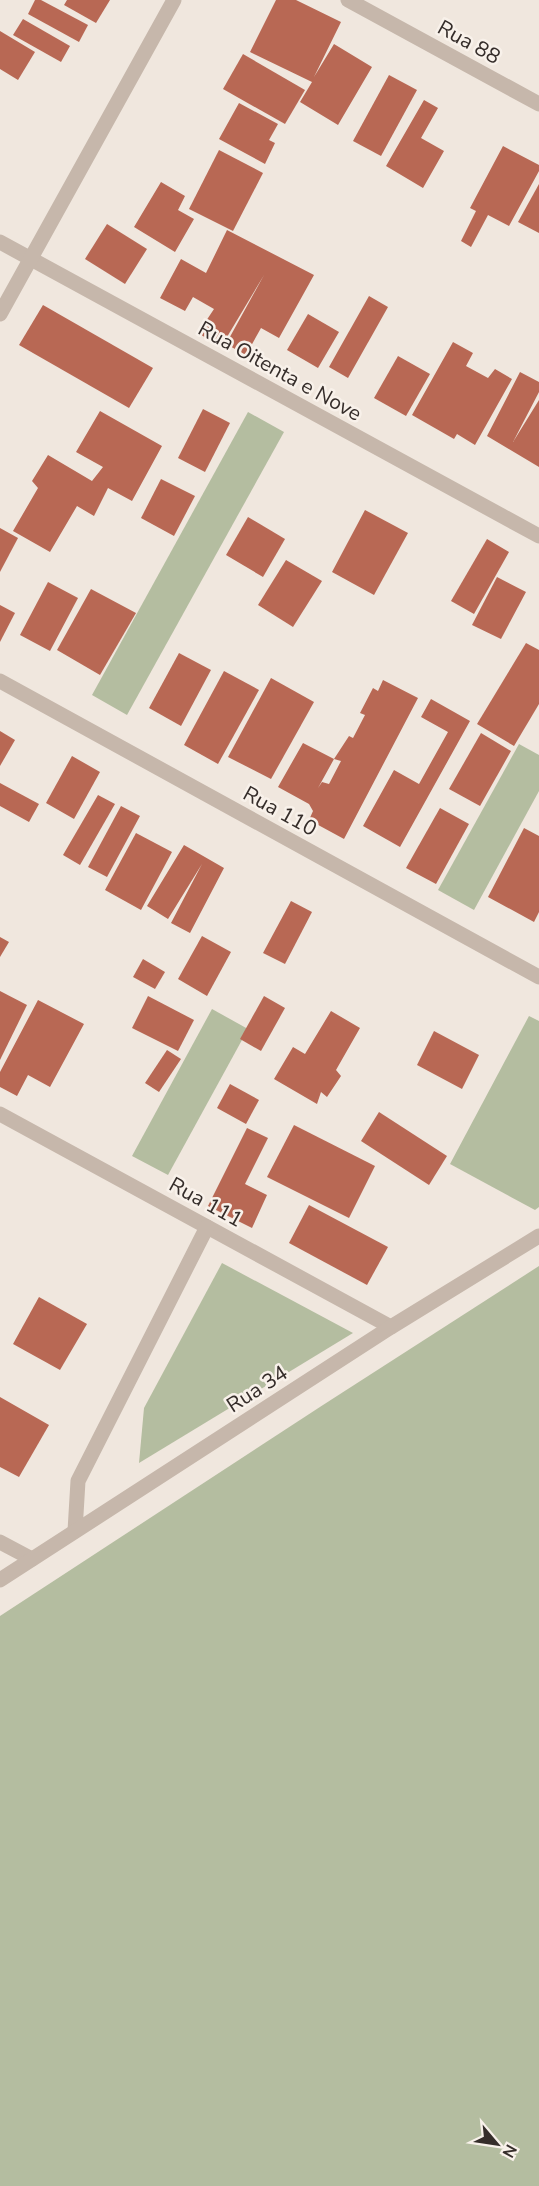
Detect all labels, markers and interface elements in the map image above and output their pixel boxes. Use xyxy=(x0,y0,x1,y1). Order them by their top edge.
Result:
street label: Rua 88 xyxy=(433,13,505,71)
street label: Rua Oitenta e Nove xyxy=(193,314,367,428)
street label: Rua 110 xyxy=(238,779,322,843)
street label: Rua 111 xyxy=(164,1170,248,1234)
street label: Rua 34 xyxy=(221,1359,293,1419)
north arrow xyxy=(467,2114,527,2174)
text: N xyxy=(497,2140,522,2161)

